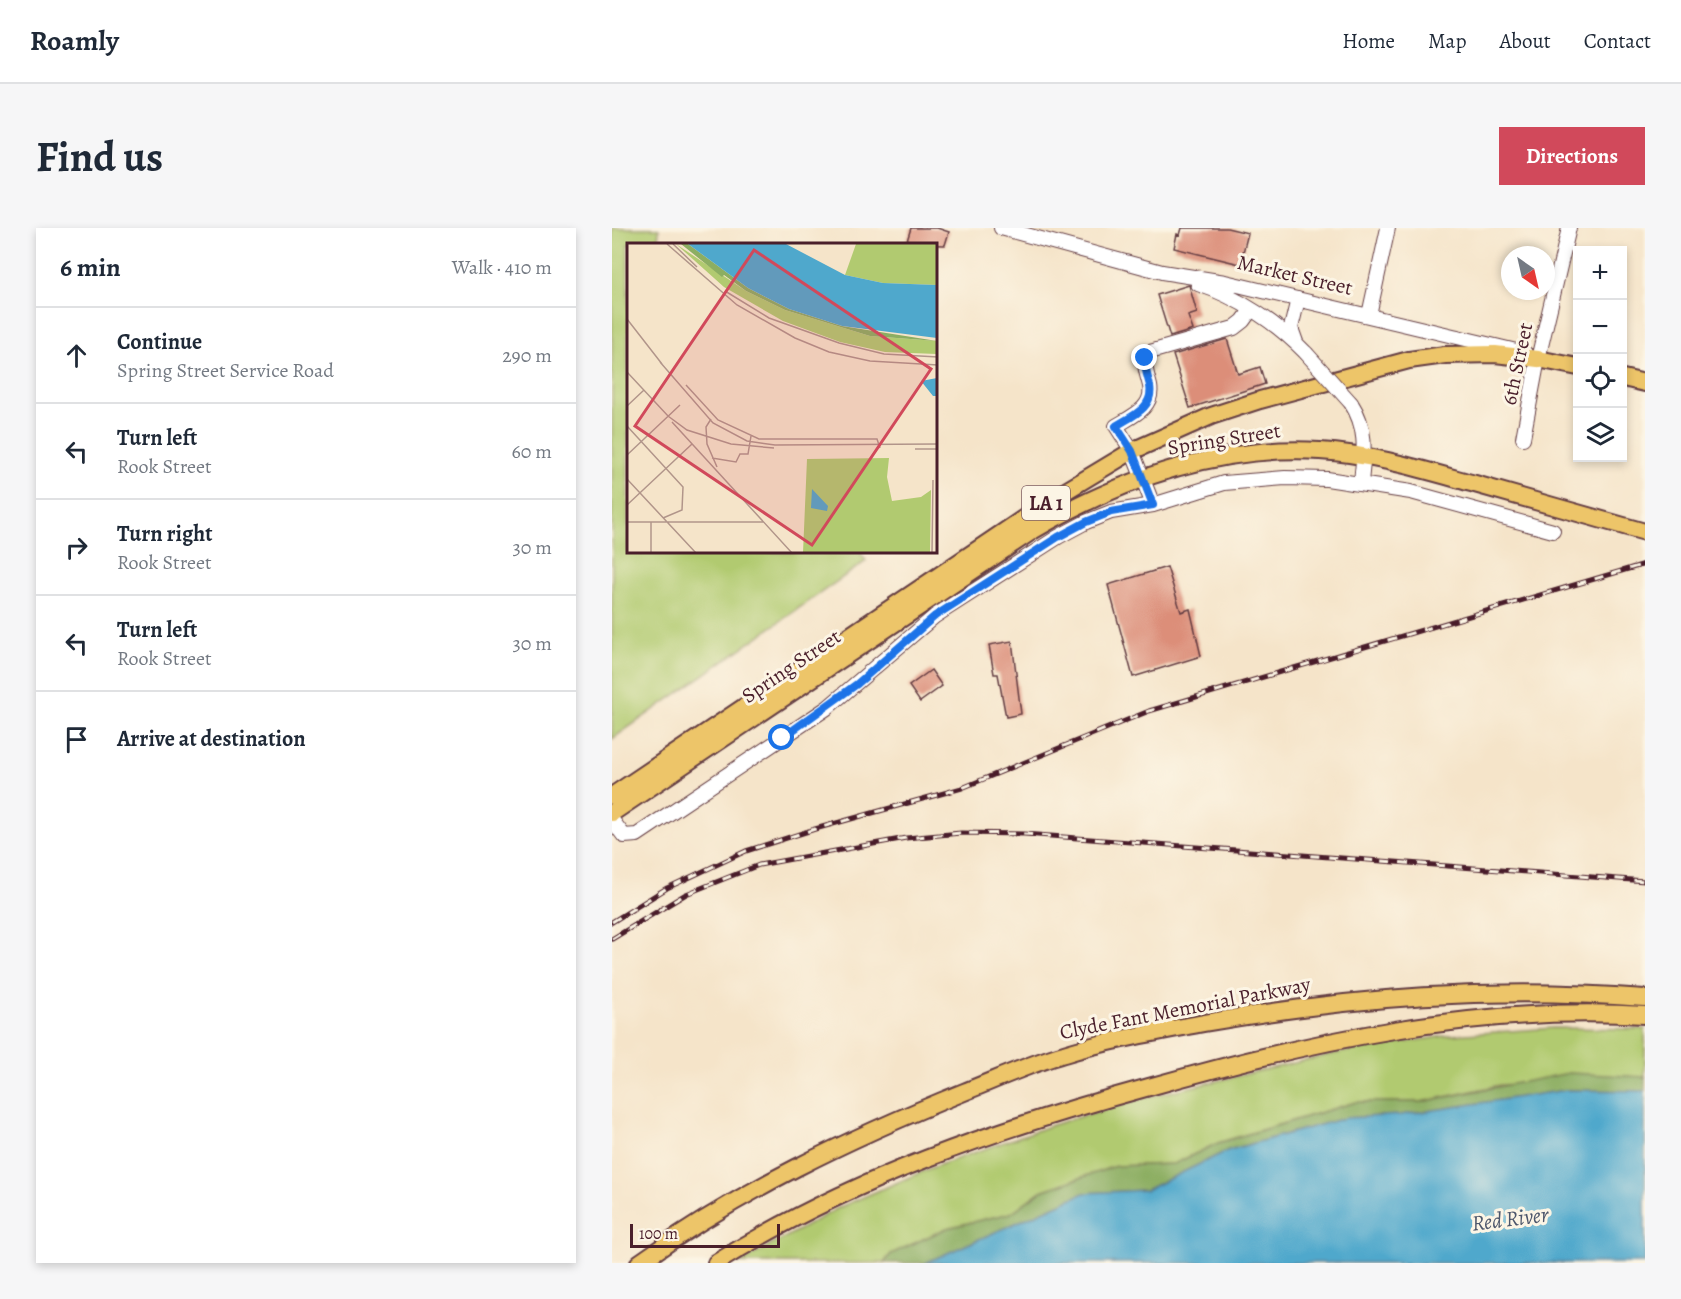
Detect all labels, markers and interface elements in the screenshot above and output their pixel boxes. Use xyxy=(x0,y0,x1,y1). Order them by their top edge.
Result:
text: Roamly xyxy=(30,22,119,60)
text: Home xyxy=(1342,27,1395,55)
text: Map xyxy=(1428,27,1466,55)
text: About xyxy=(1499,27,1551,55)
text: Contact xyxy=(1584,27,1651,55)
button: Directions xyxy=(1499,127,1645,185)
text: Find us xyxy=(36,128,163,185)
inset map xyxy=(627,243,938,554)
north arrow xyxy=(1501,246,1555,300)
map controls xyxy=(1573,246,1627,462)
button: + xyxy=(1573,246,1627,300)
street label: Market Street xyxy=(1235,248,1355,302)
text: 6 min xyxy=(60,250,121,285)
text: Walk · 410 m xyxy=(452,254,552,281)
button: − xyxy=(1573,300,1627,354)
street label: 6th Street xyxy=(1495,320,1539,408)
text: Continue xyxy=(117,327,202,357)
icon: ahead xyxy=(60,339,93,372)
text: 290 m xyxy=(502,342,552,369)
route end xyxy=(1131,344,1157,370)
button: locate xyxy=(1573,354,1627,408)
text: Spring Street Service Road xyxy=(117,357,334,384)
button: layers xyxy=(1573,408,1627,462)
street label: Spring Street xyxy=(1166,416,1283,462)
text: Turn left xyxy=(117,423,197,453)
icon: left xyxy=(60,435,93,468)
text: 60 m xyxy=(512,438,552,465)
text: Rook Street xyxy=(117,453,212,480)
road number: LA 1 xyxy=(1022,486,1070,520)
text: Turn right xyxy=(117,519,213,549)
icon: right xyxy=(60,531,93,564)
text: 30 m xyxy=(512,534,552,561)
text: Rook Street xyxy=(117,549,212,576)
text: Turn left xyxy=(117,615,197,645)
street label: Spring Street xyxy=(736,622,846,709)
icon: left xyxy=(60,627,93,660)
text: 30 m xyxy=(512,630,552,657)
text: Rook Street xyxy=(117,645,212,672)
icon: arrive xyxy=(60,723,93,756)
text: Arrive at destination xyxy=(117,724,306,754)
route start xyxy=(768,724,794,750)
street label: Clyde Fant Memorial Parkway xyxy=(1057,970,1313,1046)
water label: Red River xyxy=(1470,1199,1551,1239)
scale bar xyxy=(630,1221,780,1248)
text: 100 m xyxy=(639,1223,678,1245)

